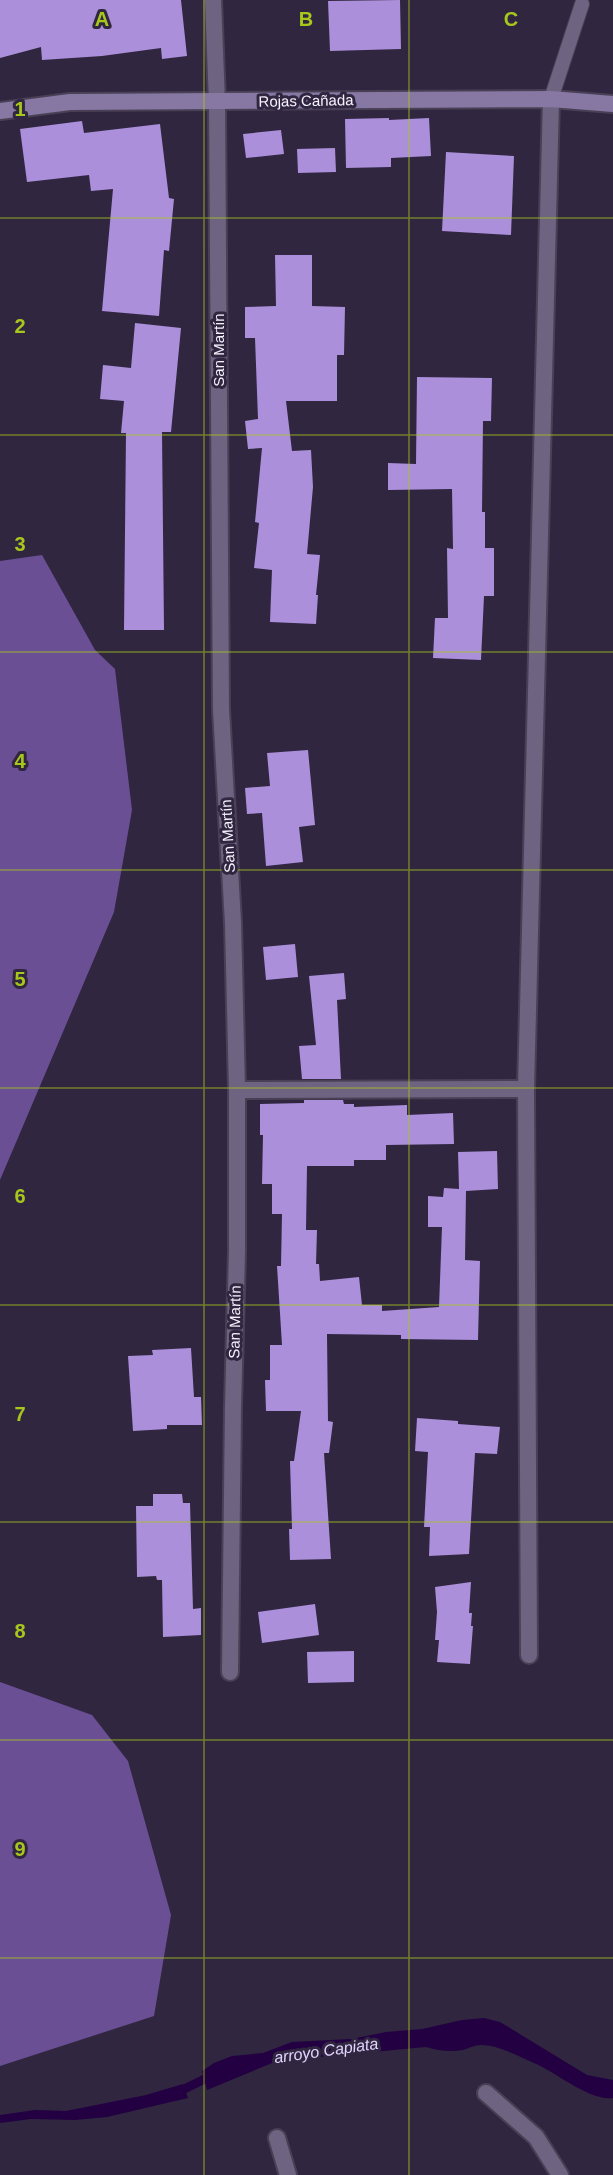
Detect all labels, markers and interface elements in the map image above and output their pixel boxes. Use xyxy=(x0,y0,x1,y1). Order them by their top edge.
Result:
text: A xyxy=(95,8,109,30)
text: B xyxy=(299,8,313,30)
text: C xyxy=(504,8,518,30)
street label: Rojas Cañada xyxy=(258,91,354,110)
text: 1 xyxy=(14,98,26,120)
street label: San Martín xyxy=(210,313,227,387)
text: 2 xyxy=(14,315,26,337)
text: 3 xyxy=(14,533,26,555)
text: 4 xyxy=(14,750,26,772)
street label: San Martín xyxy=(217,799,238,873)
text: 5 xyxy=(14,968,26,990)
text: 6 xyxy=(14,1185,26,1207)
street label: San Martín xyxy=(225,1285,244,1359)
text: 7 xyxy=(14,1403,26,1425)
text: 8 xyxy=(14,1620,26,1642)
text: 9 xyxy=(14,1838,26,1860)
water label: arroyo Capiata xyxy=(273,2035,379,2066)

